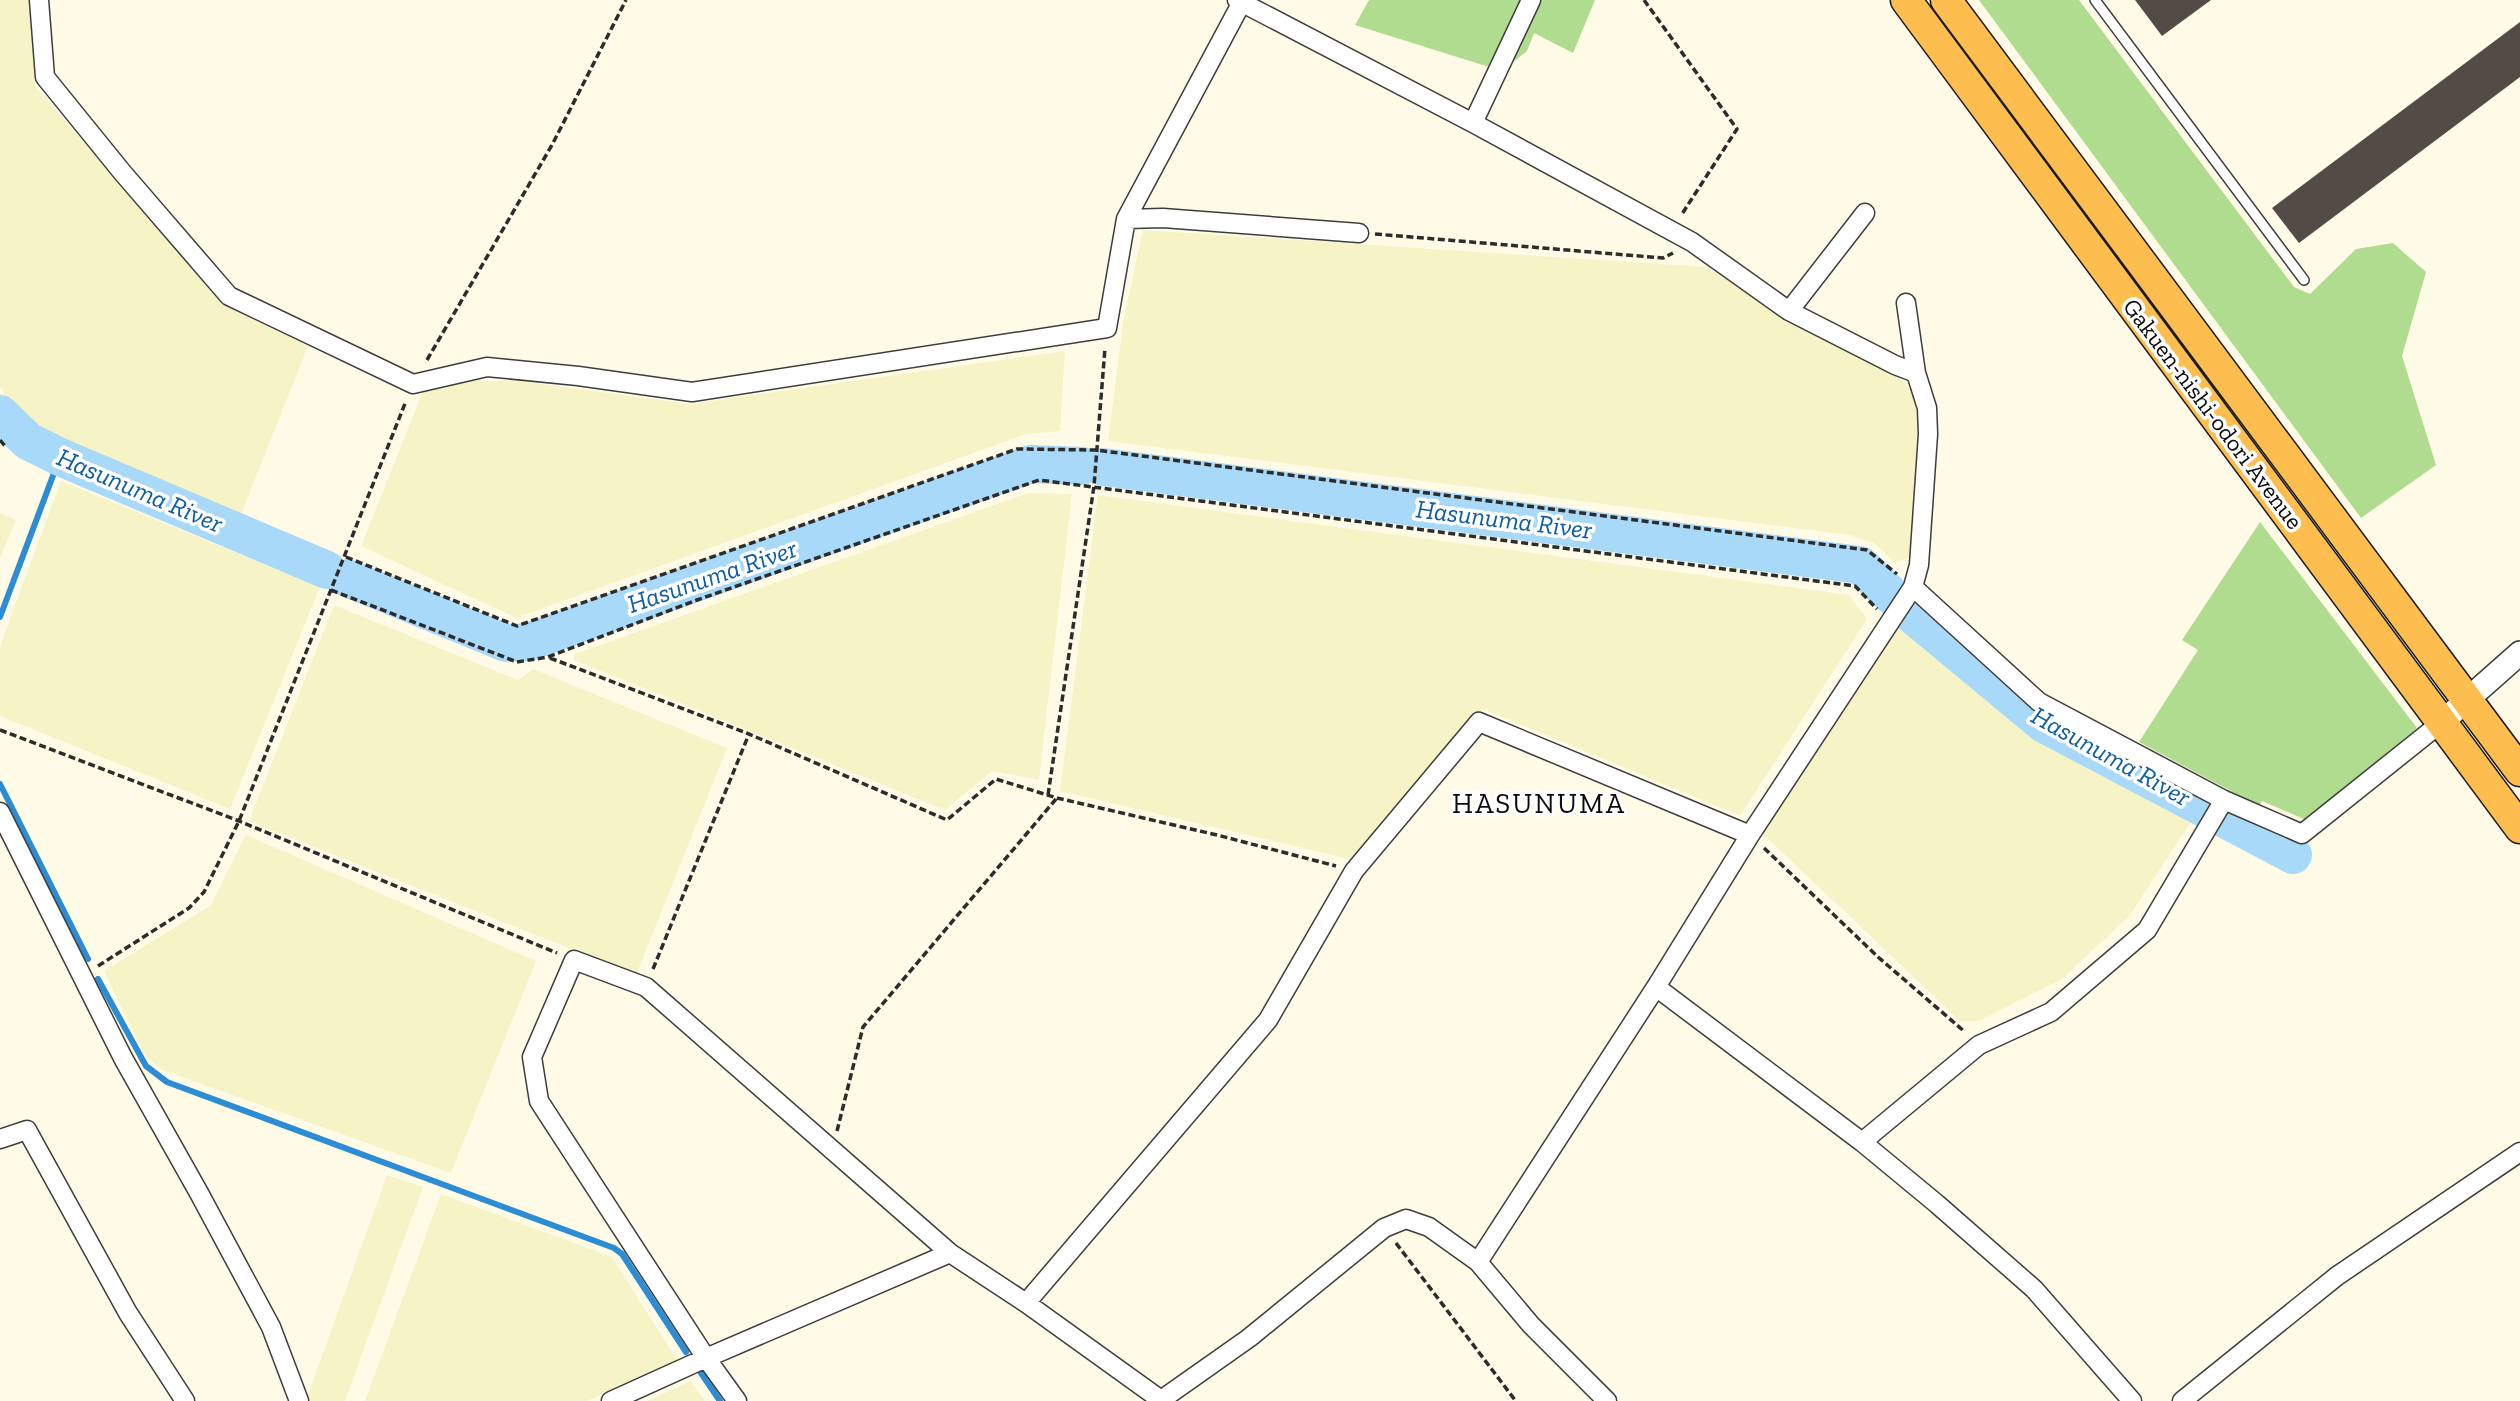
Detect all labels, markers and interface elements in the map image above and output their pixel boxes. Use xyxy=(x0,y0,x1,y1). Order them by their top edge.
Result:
street label: Gakuen-nishi-odori Avenue xyxy=(2117,293,2310,535)
water label: Hasunuma River xyxy=(52,441,228,539)
water label: Hasunuma River xyxy=(1414,492,1594,546)
water label: Hasunuma River xyxy=(623,532,801,620)
water label: Hasunuma River xyxy=(2026,699,2196,813)
district label: HASUNUMA xyxy=(1452,787,1626,820)

